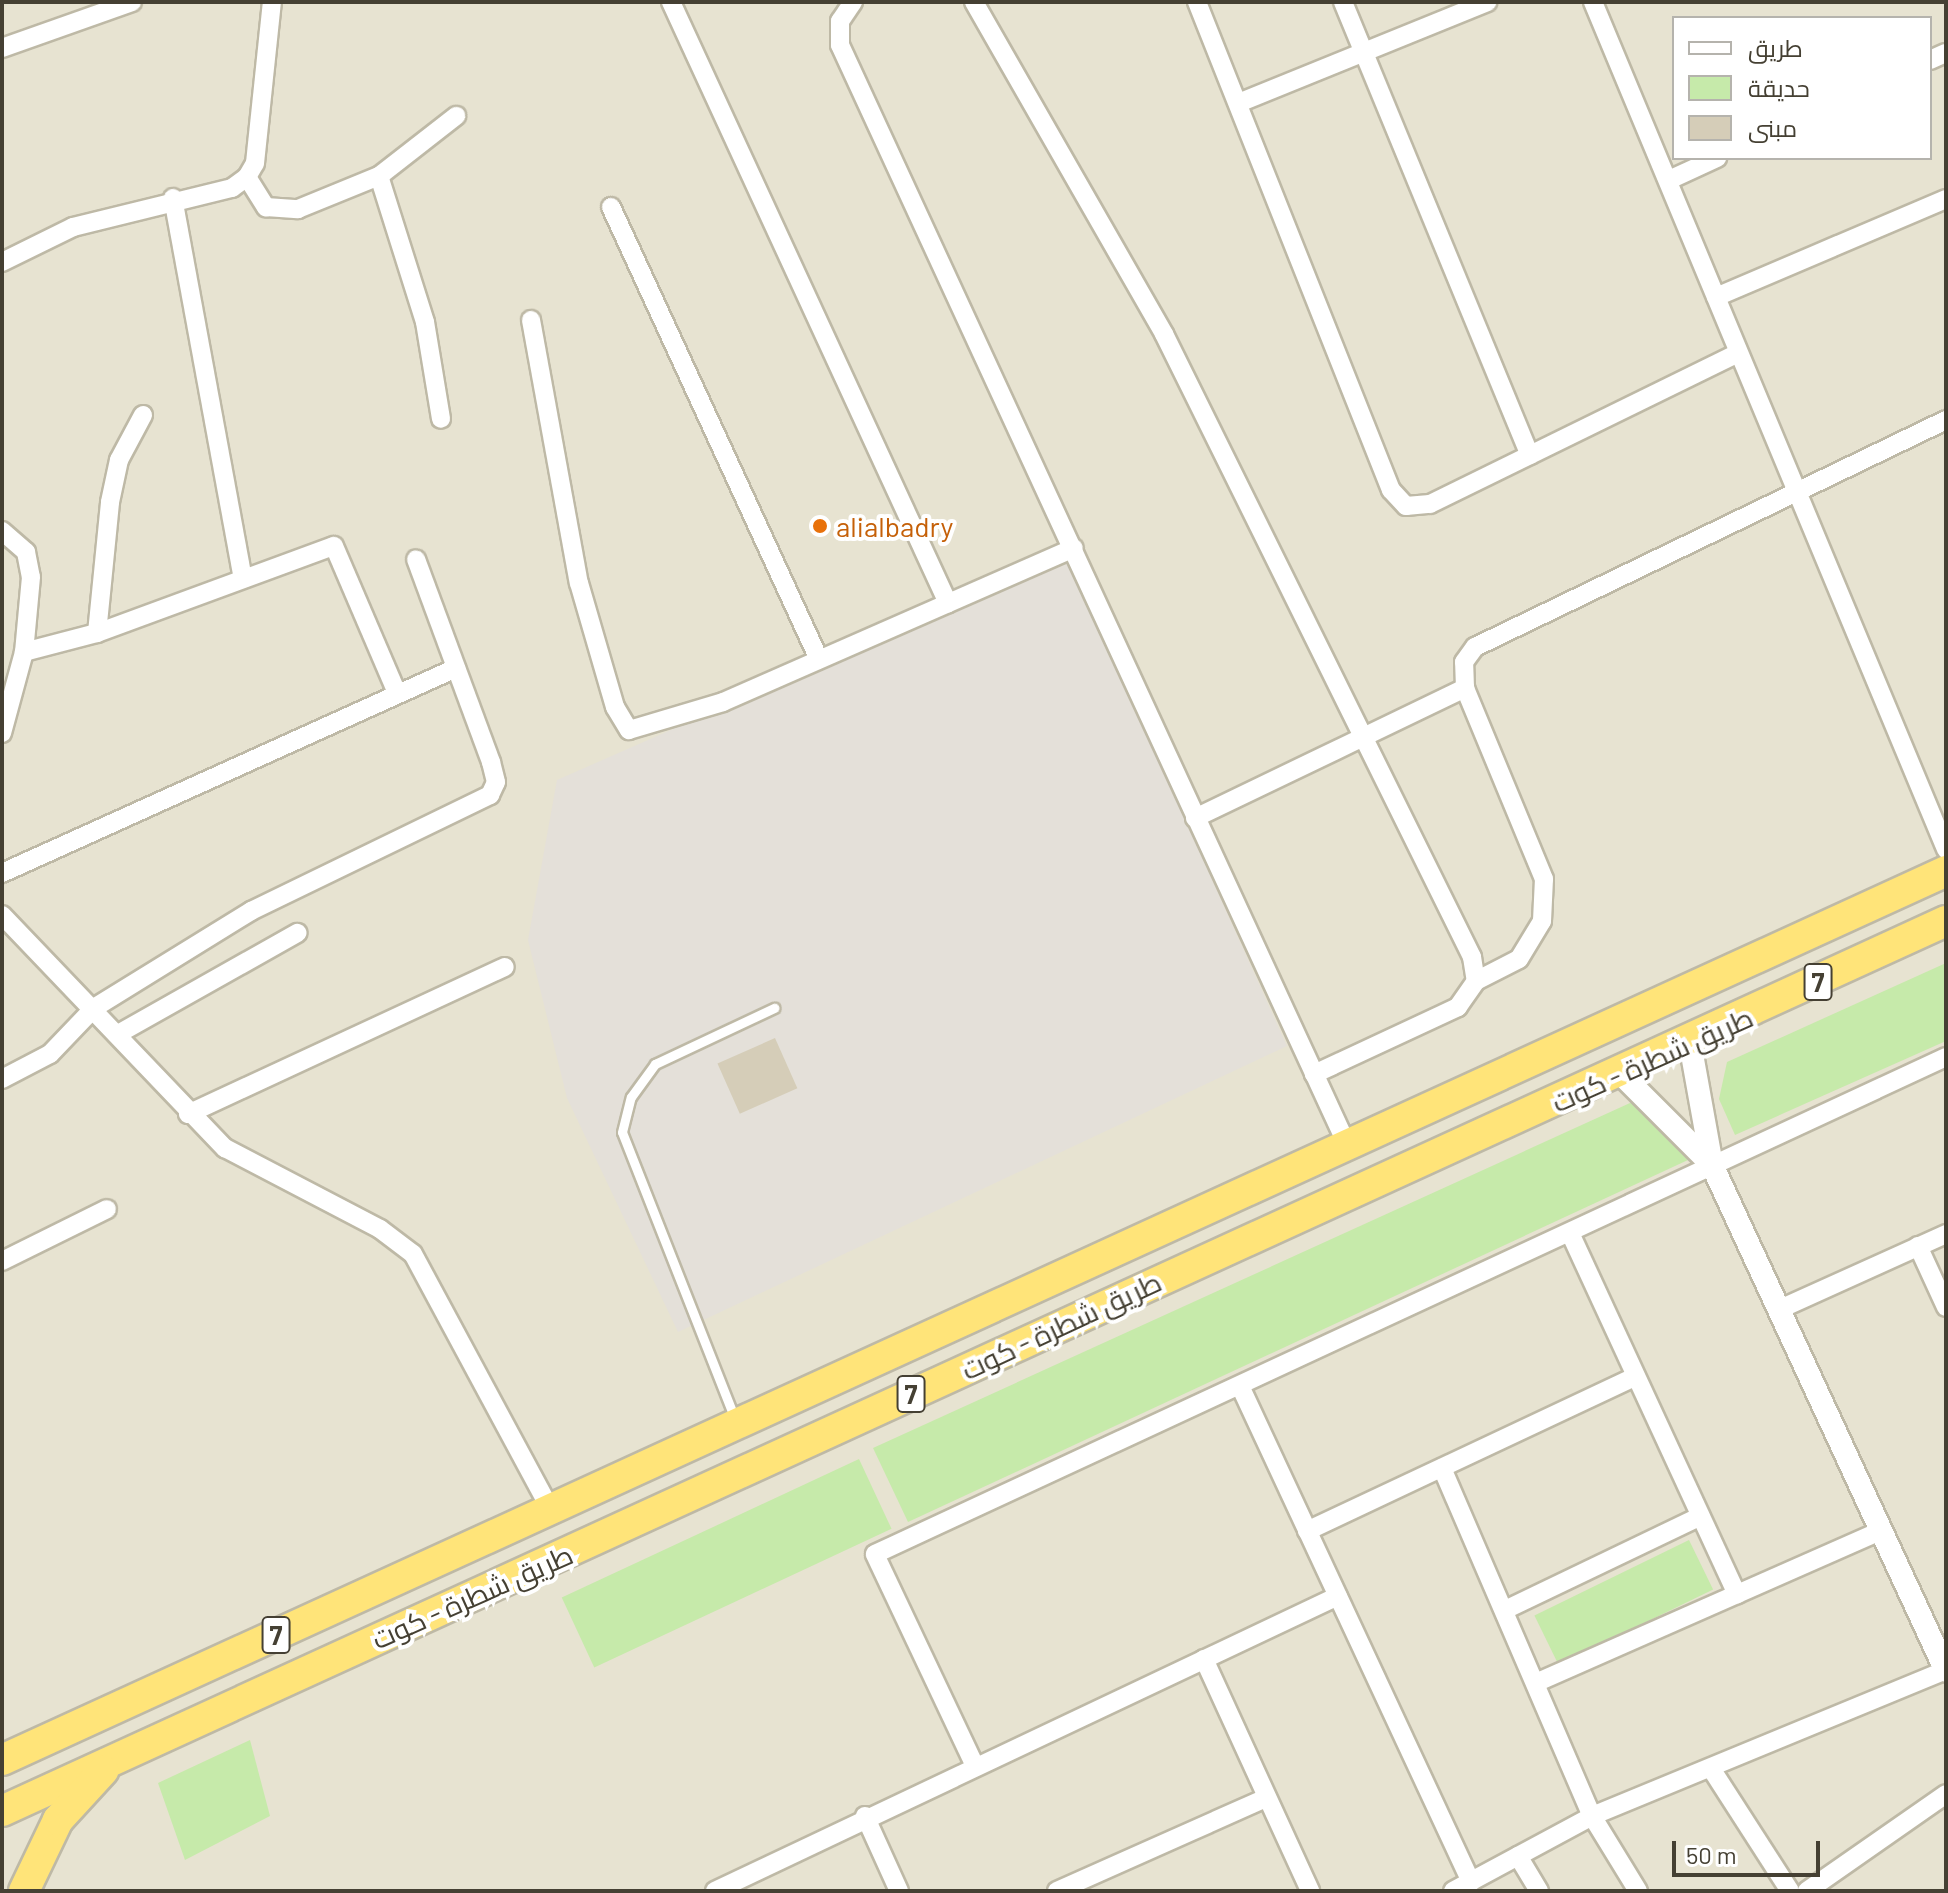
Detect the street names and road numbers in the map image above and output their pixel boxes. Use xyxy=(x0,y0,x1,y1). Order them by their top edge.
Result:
road number: 7 xyxy=(1802,960,1834,1004)
street label: طريق شطرة - كوت xyxy=(1546,1000,1758,1118)
street label: طريق شطرة - كوت xyxy=(956,1264,1166,1386)
road number: 7 xyxy=(895,1372,927,1416)
street label: طريق شطرة - كوت xyxy=(366,1537,578,1655)
road number: 7 xyxy=(260,1613,292,1657)

